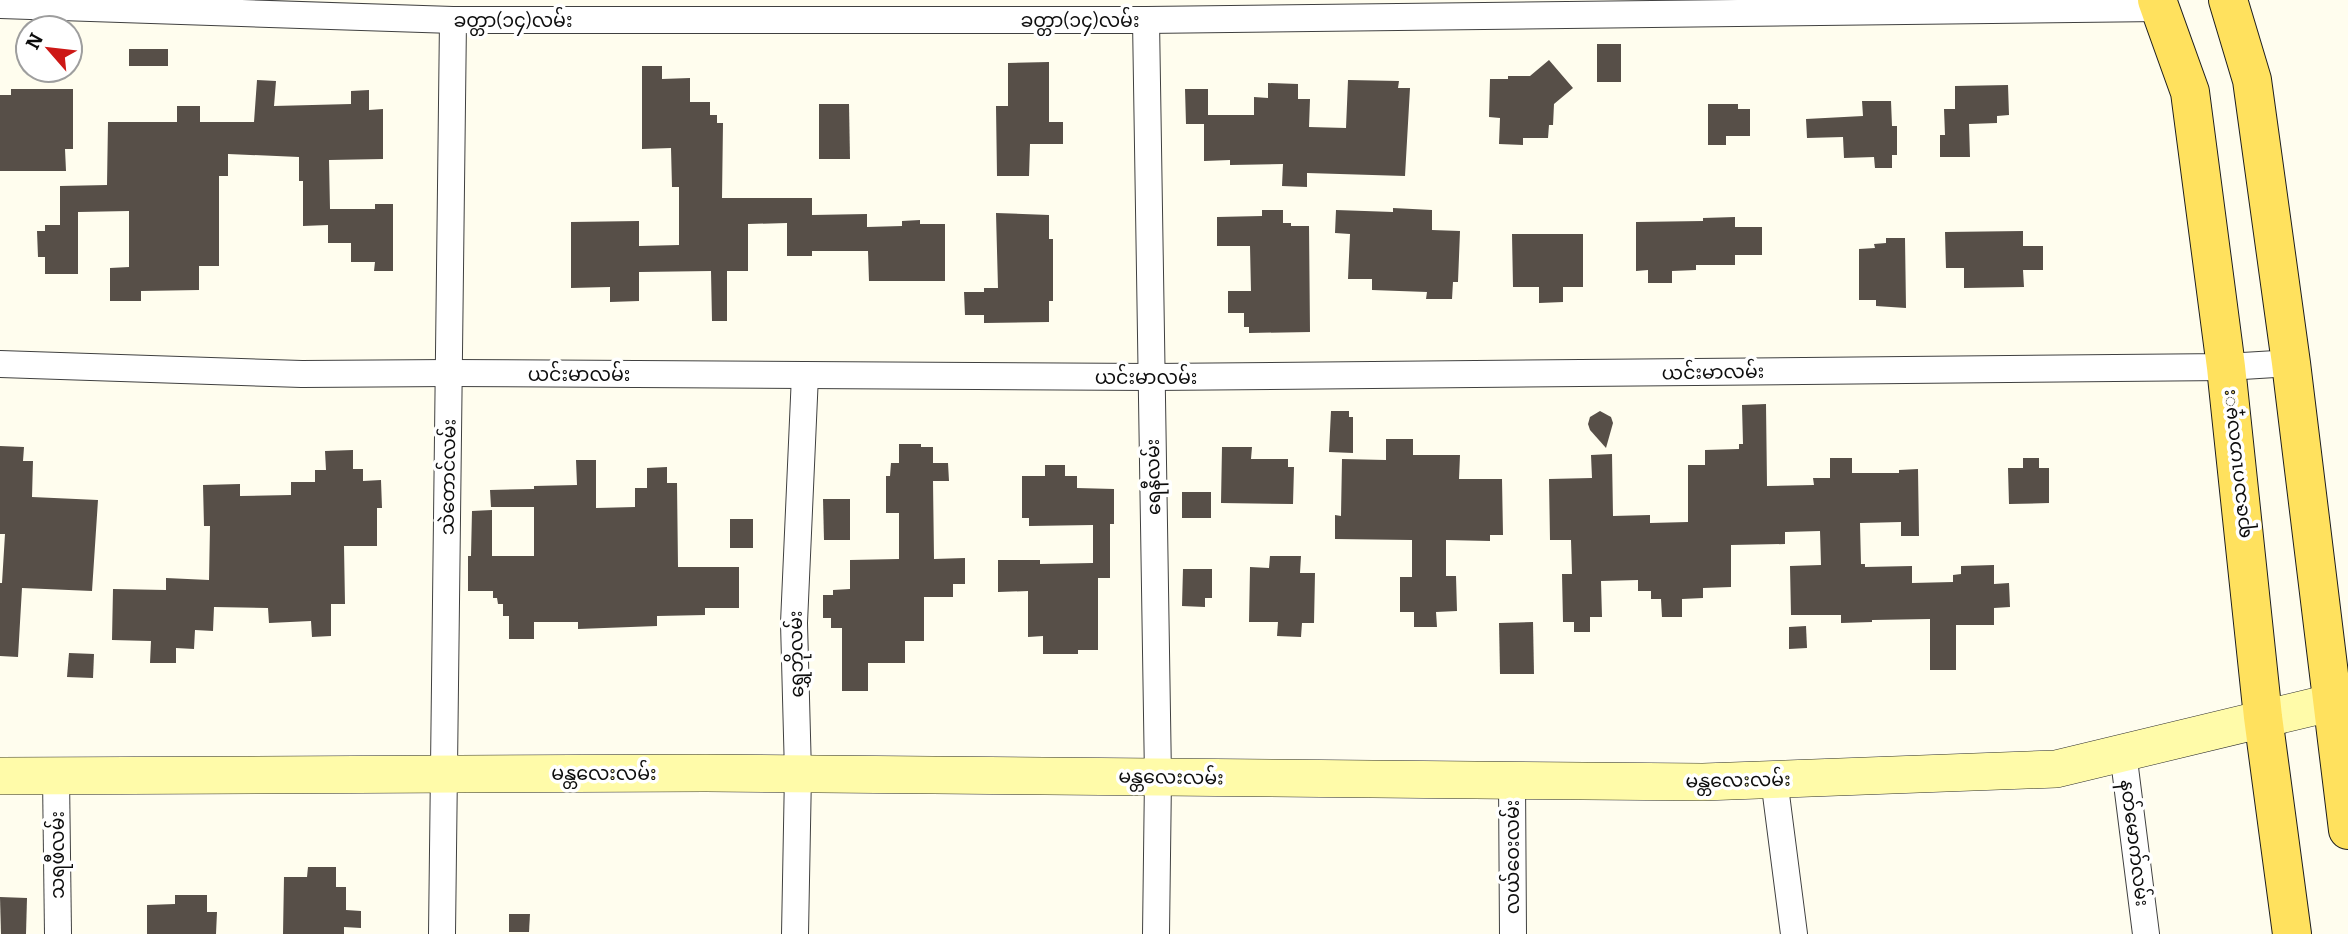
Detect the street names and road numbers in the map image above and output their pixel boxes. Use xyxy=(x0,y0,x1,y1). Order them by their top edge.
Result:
street label: ခတ္တာ(၁၄)လမ်း xyxy=(454,6,572,36)
street label: ခတ္တာ(၁၄)လမ်း xyxy=(1021,6,1139,36)
street label: ယင်းမာလမ်း xyxy=(1661,357,1765,384)
street label: ယင်းမာလမ်း xyxy=(528,360,630,386)
street label: ယင်းမာလမ်း xyxy=(1095,363,1197,389)
street label: ရာဇသဂၤဟလမ္း xyxy=(2217,388,2259,540)
street label: သဲတောင်လမ်း xyxy=(432,419,461,535)
street label: ရေနီလမ်း xyxy=(1138,438,1169,515)
street label: ရွှေဘိုလမ်း xyxy=(781,610,813,698)
street label: မန္တလေးလမ်း xyxy=(551,759,657,789)
street label: မန္တလေးလမ်း xyxy=(1118,762,1224,793)
street label: မန္တလေးလမ်း xyxy=(1685,765,1791,796)
street label: နတ်မောက်လမ်း xyxy=(2112,778,2157,908)
street label: လယ်ဝေးလမ်း xyxy=(1498,800,1524,914)
street label: သရဖီလမ်း xyxy=(43,811,73,899)

